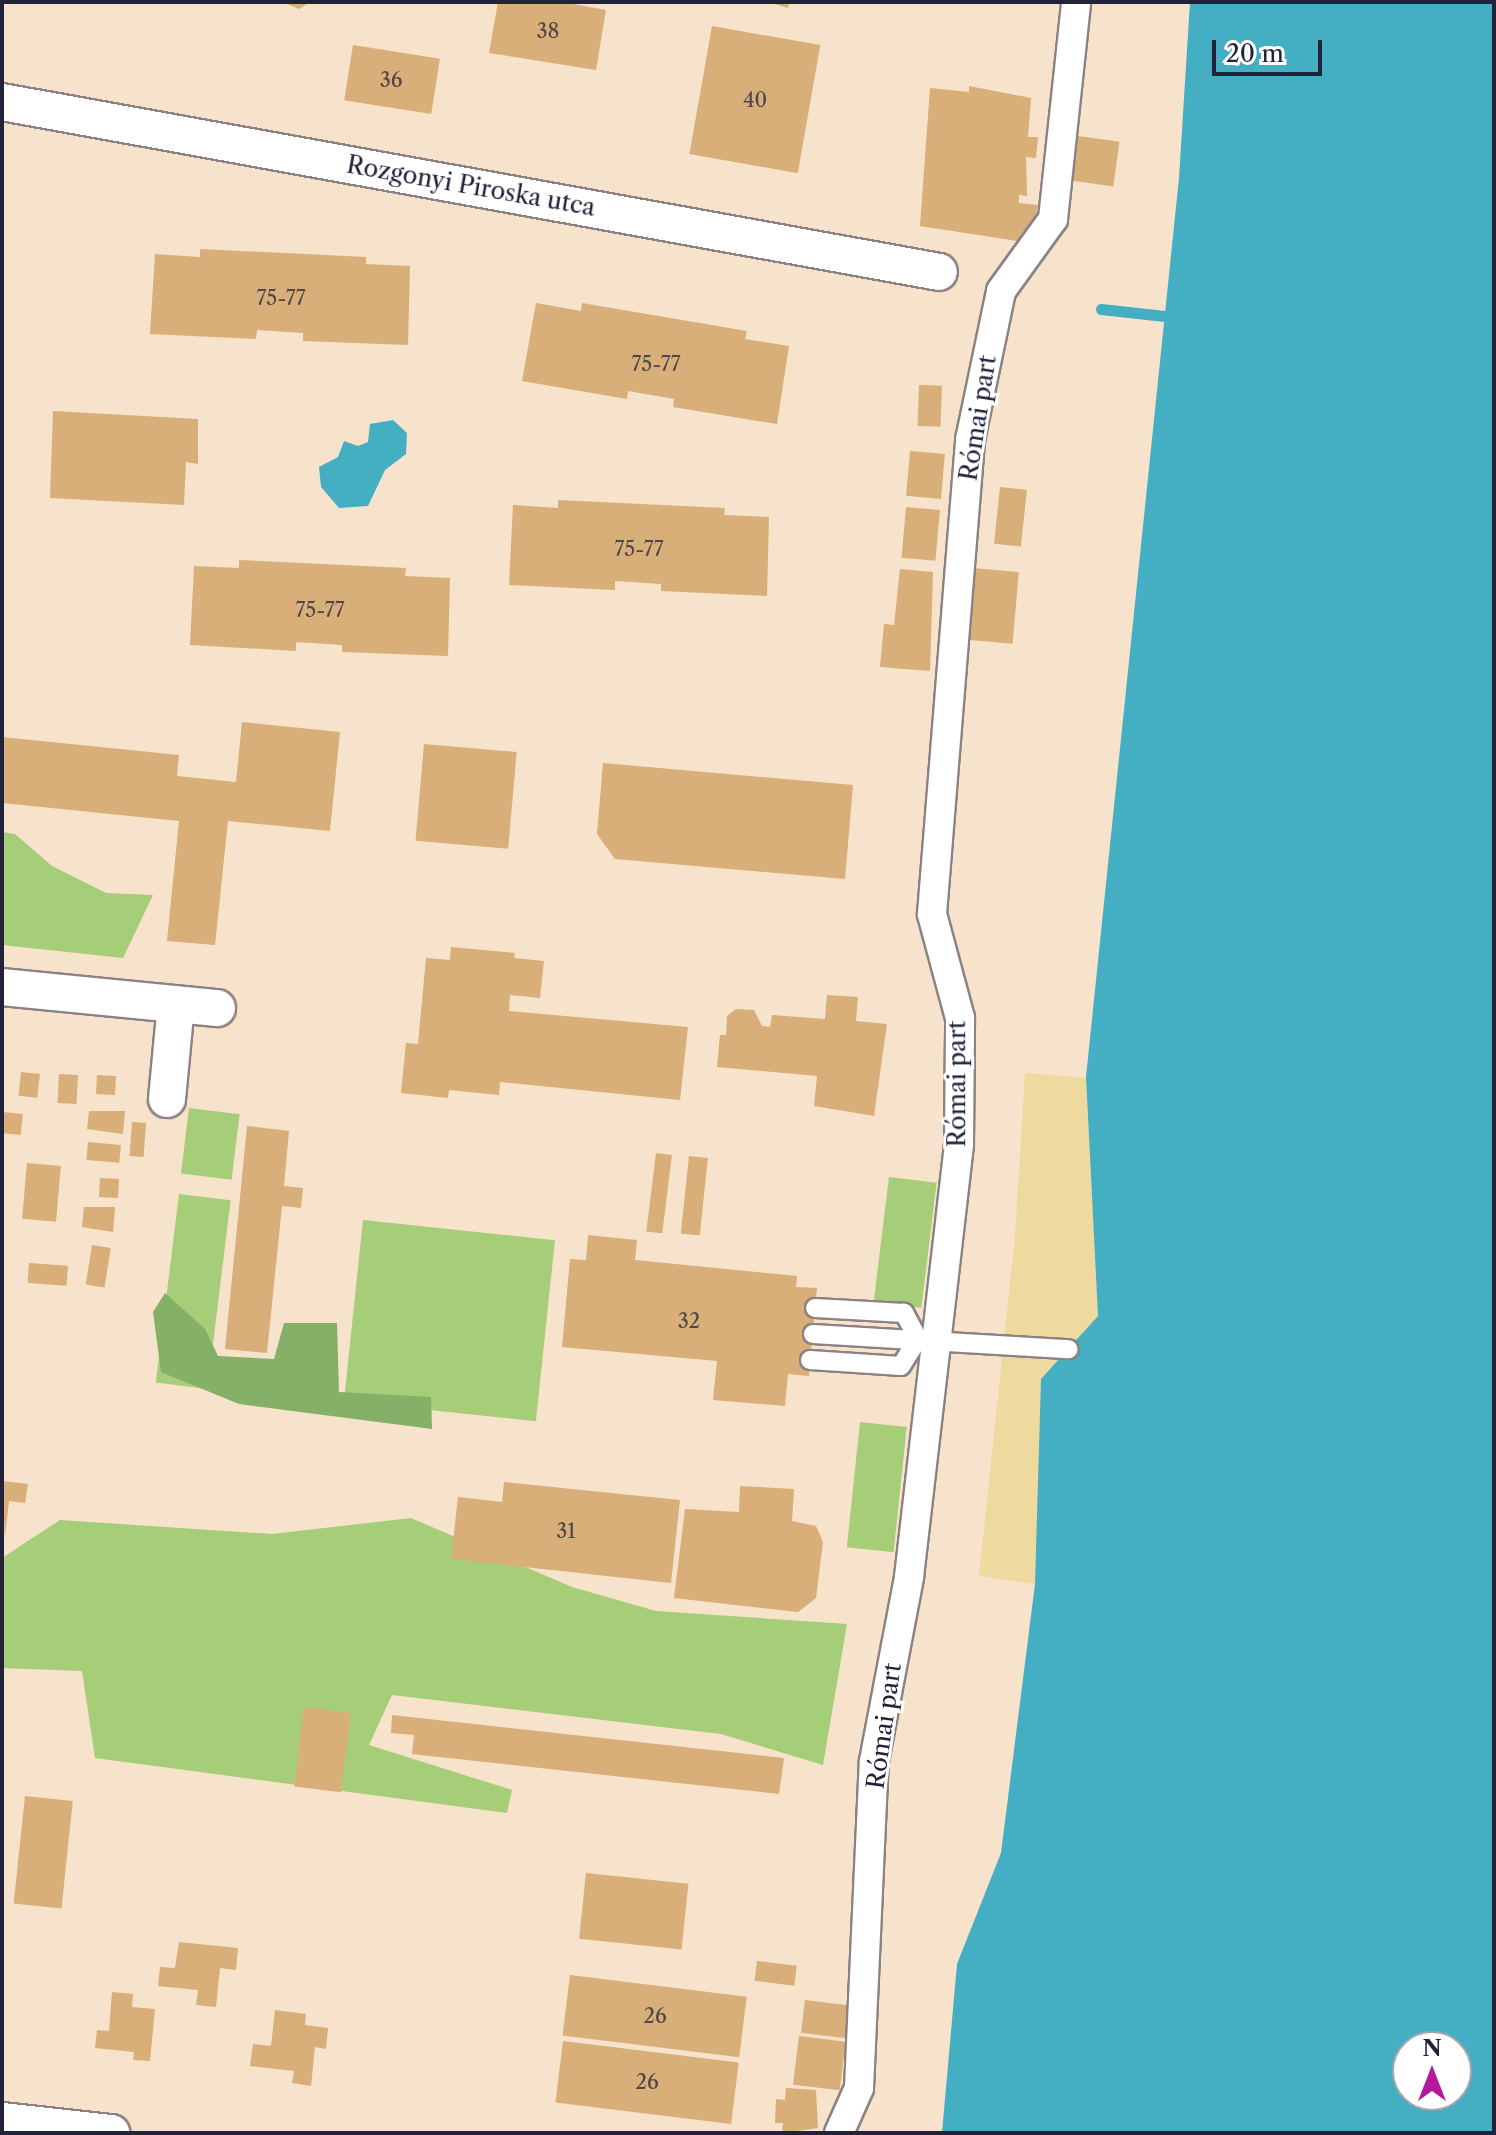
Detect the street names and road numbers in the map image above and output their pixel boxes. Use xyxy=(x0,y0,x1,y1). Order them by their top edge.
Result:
street label: Rozgonyi Piroska utca xyxy=(344,150,598,222)
street label: Római part xyxy=(954,353,1002,483)
street label: Római part xyxy=(943,1021,971,1147)
street label: Római part xyxy=(861,1661,907,1791)

